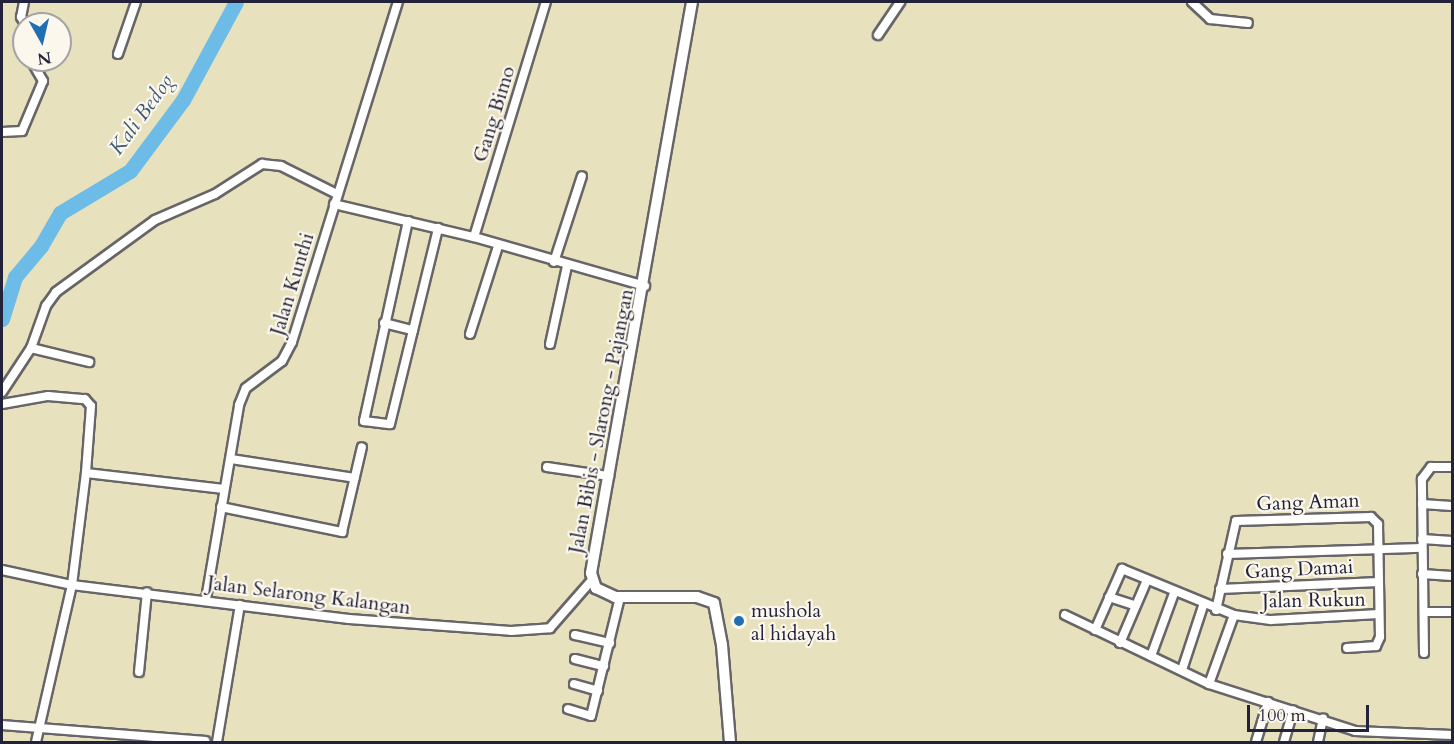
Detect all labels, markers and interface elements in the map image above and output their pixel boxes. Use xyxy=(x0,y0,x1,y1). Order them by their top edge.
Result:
north arrow xyxy=(12,12,72,72)
text: N xyxy=(36,46,53,70)
street label: Gang Bimo xyxy=(468,63,520,165)
water label: Kali Bedog xyxy=(104,70,180,160)
street label: Jalan Kunthi xyxy=(265,230,319,338)
street label: Jalan Bibis - Slarong - Pajangan xyxy=(564,287,638,555)
street label: Gang Aman xyxy=(1256,488,1360,516)
street label: Gang Damai xyxy=(1244,554,1354,584)
street label: Jalan Selarong Kalangan xyxy=(206,571,412,619)
street label: Jalan Rukun xyxy=(1262,587,1366,613)
place label: mushola al hidayah xyxy=(751,598,836,645)
marker: mushola al hidayah xyxy=(732,614,746,628)
scale bar xyxy=(1250,693,1372,731)
text: 100 m xyxy=(1258,703,1306,728)

